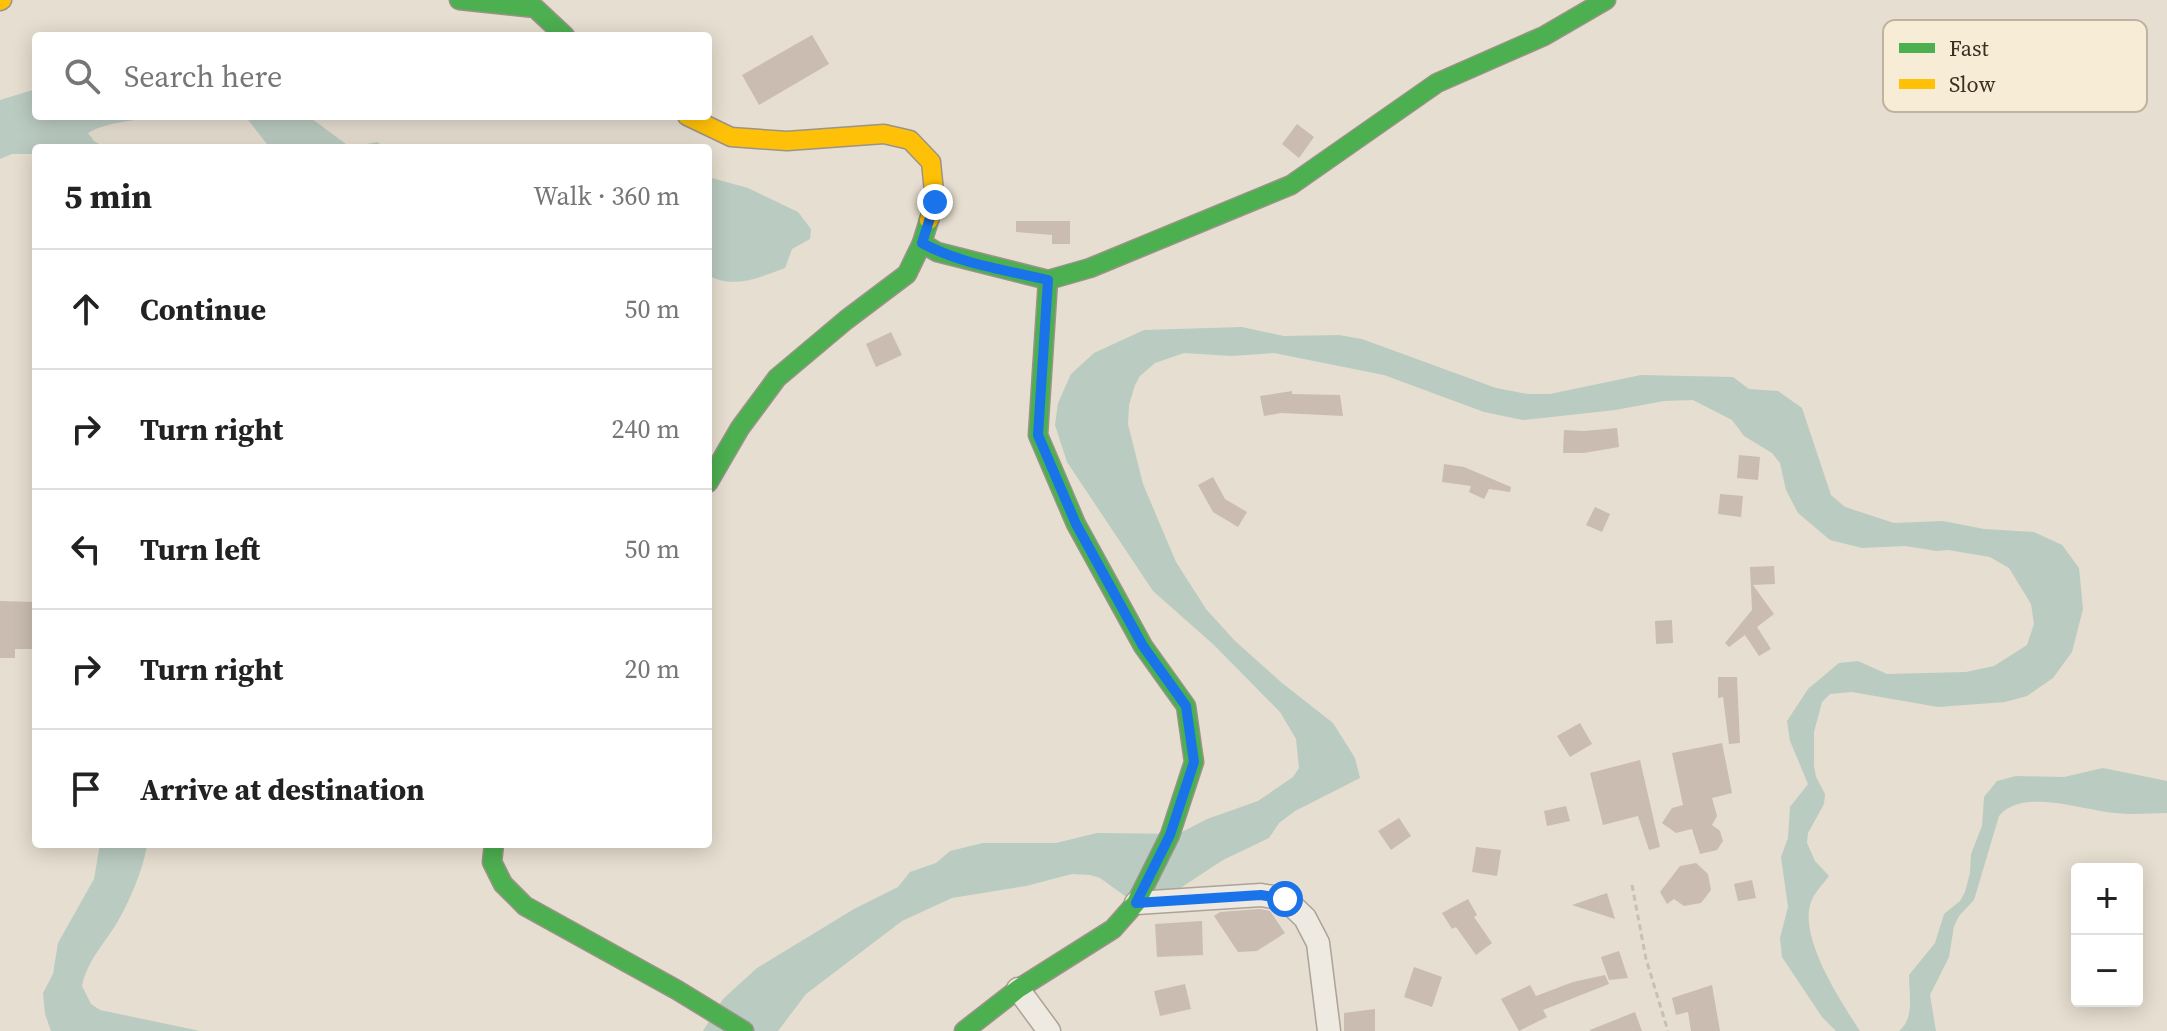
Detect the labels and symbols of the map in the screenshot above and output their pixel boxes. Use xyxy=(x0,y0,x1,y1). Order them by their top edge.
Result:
legend xyxy=(1883,20,2147,112)
text: Fast xyxy=(1949,33,1990,63)
text: Slow xyxy=(1949,69,1996,99)
route end xyxy=(917,184,953,220)
route start xyxy=(1267,881,1303,917)

